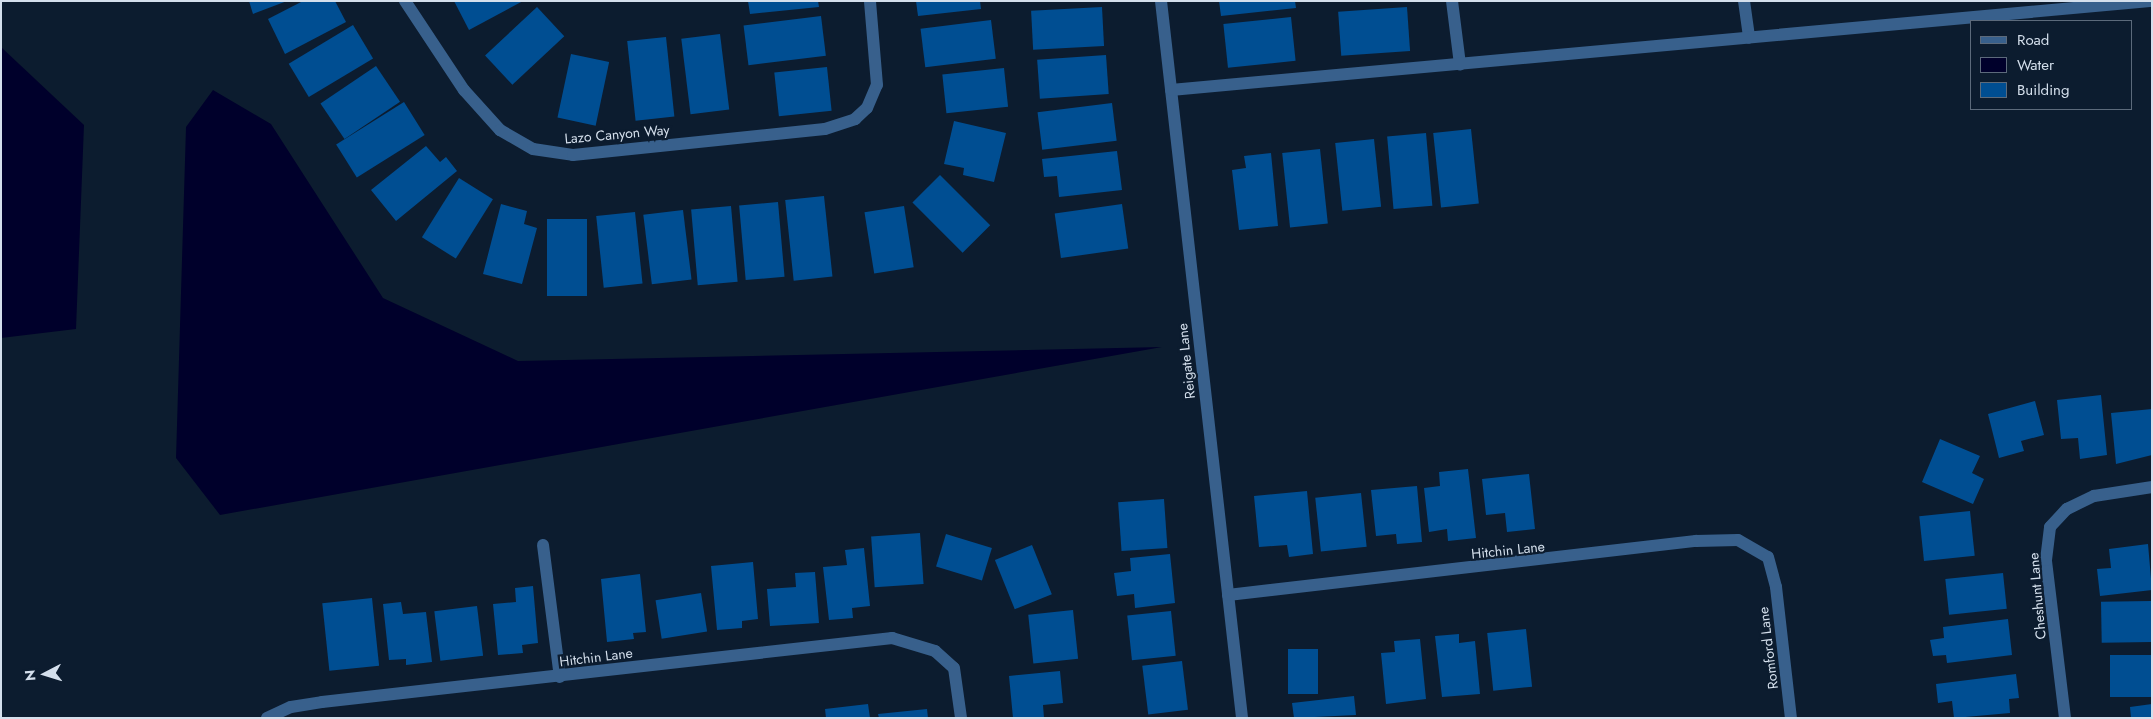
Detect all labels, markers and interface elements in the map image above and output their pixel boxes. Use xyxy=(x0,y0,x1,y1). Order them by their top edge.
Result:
legend xyxy=(1970,20,2133,110)
text: Road xyxy=(2017,29,2049,51)
text: Water xyxy=(2017,54,2054,76)
text: Building xyxy=(2017,79,2069,101)
street label: Lazo Canyon Way xyxy=(564,121,670,147)
street label: Reigate Lane xyxy=(1174,322,1198,400)
street label: Hitchin Lane xyxy=(1470,538,1546,562)
street label: Cheshunt Lane xyxy=(2025,552,2049,640)
street label: Romford Lane xyxy=(1755,606,1781,690)
street label: Hitchin Lane xyxy=(558,644,634,670)
north arrow xyxy=(20,649,70,699)
text: N xyxy=(20,669,41,682)

